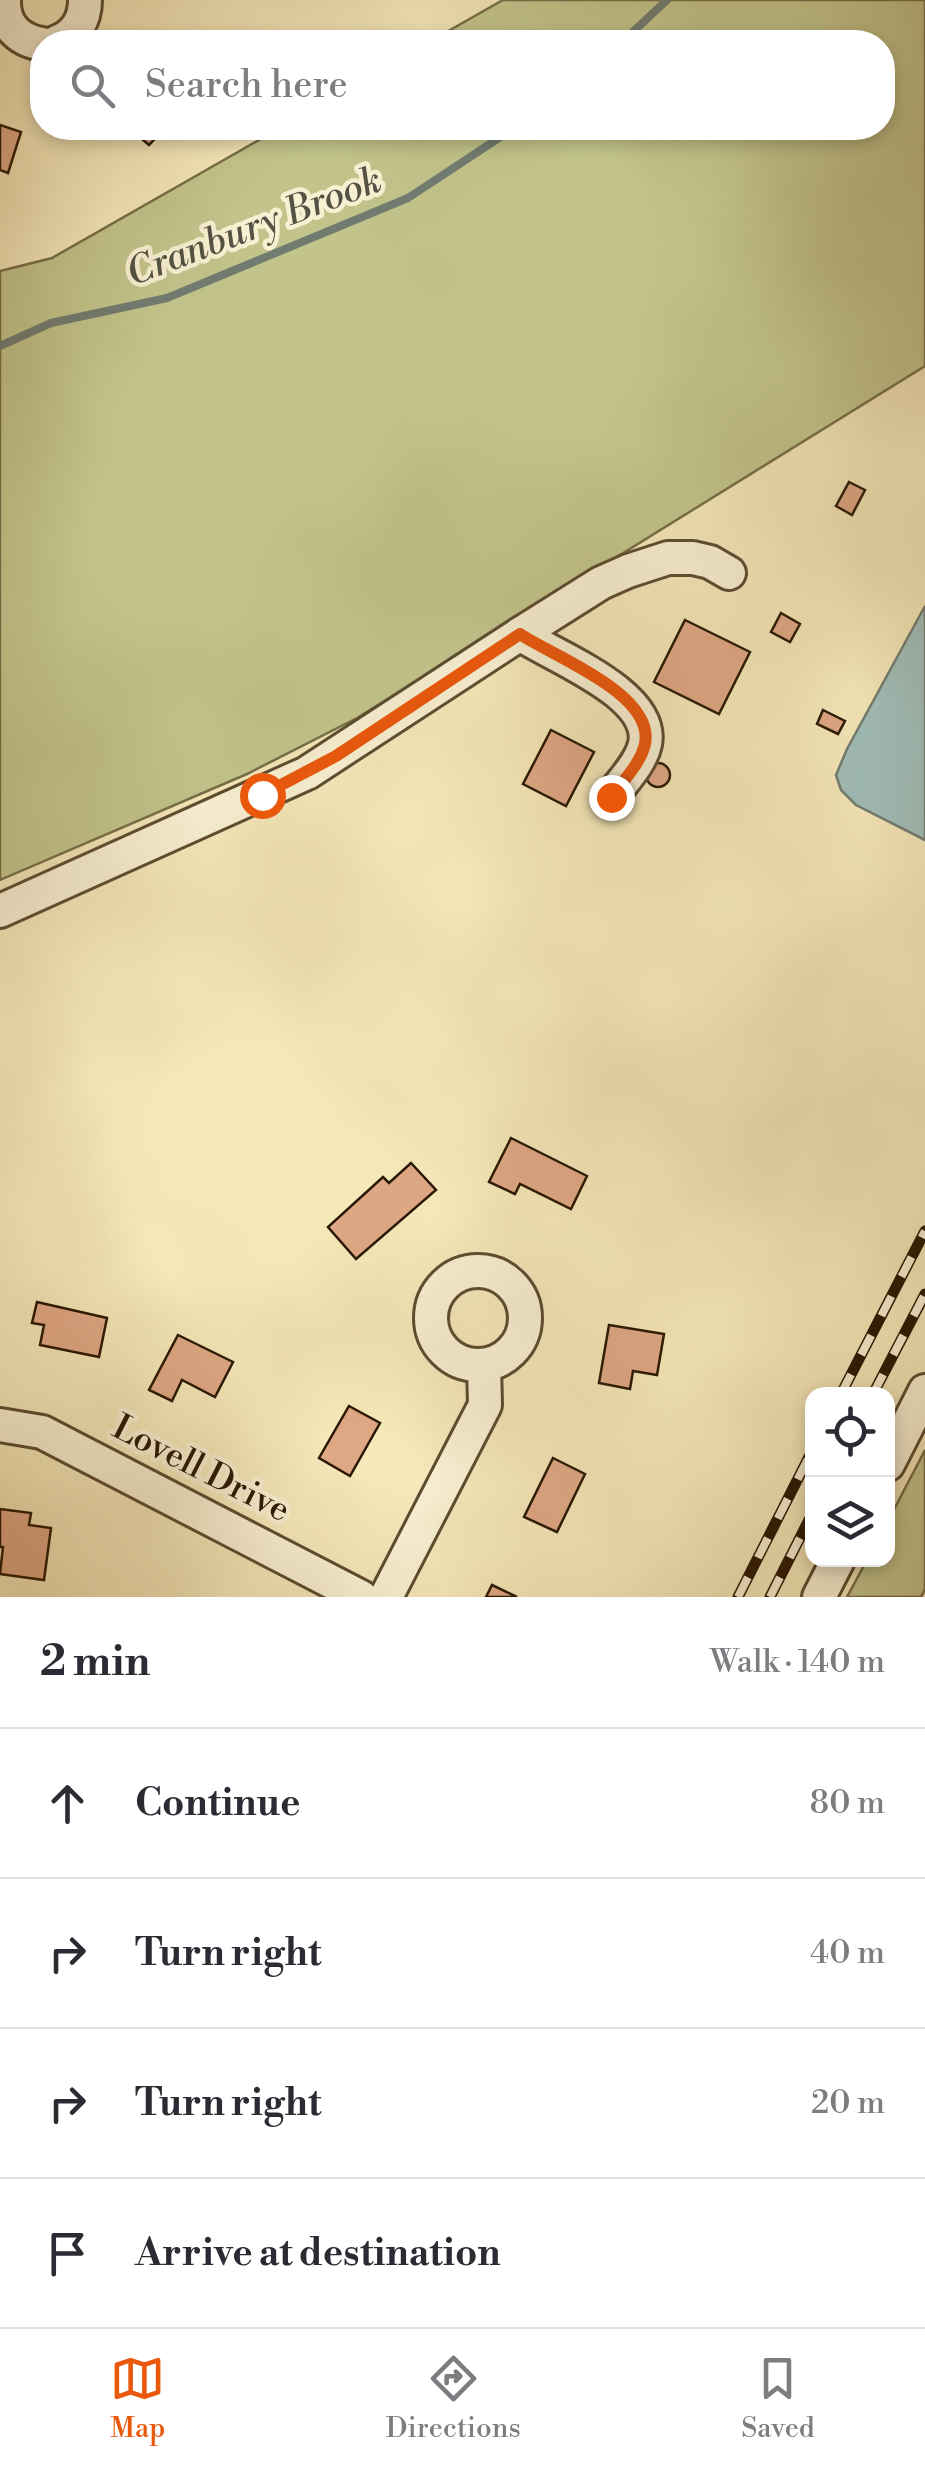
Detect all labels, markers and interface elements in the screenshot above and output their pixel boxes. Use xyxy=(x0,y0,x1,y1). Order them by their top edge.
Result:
search box xyxy=(30,30,895,140)
icon: search xyxy=(65,58,120,113)
text: Search here xyxy=(145,62,348,109)
water label: Cranbury Brook xyxy=(120,157,388,297)
route start xyxy=(240,773,286,819)
route end xyxy=(589,775,635,821)
map controls xyxy=(805,1387,895,1567)
button: locate xyxy=(805,1387,895,1477)
street label: Lovell Drive xyxy=(105,1406,297,1532)
button: layers xyxy=(805,1477,895,1567)
text: 2 min xyxy=(40,1636,150,1689)
text: Walk · 140 m xyxy=(710,1642,885,1682)
icon: ahead xyxy=(40,1776,95,1831)
text: Continue xyxy=(135,1780,300,1827)
text: 80 m xyxy=(810,1783,885,1823)
icon: right xyxy=(40,1926,95,1981)
text: Turn right xyxy=(135,1930,321,1977)
text: 40 m xyxy=(810,1933,885,1973)
icon: right xyxy=(40,2076,95,2131)
text: Turn right xyxy=(135,2080,321,2127)
text: 20 m xyxy=(811,2083,885,2123)
icon: arrive xyxy=(40,2226,95,2281)
text: Arrive at destination xyxy=(135,2230,501,2277)
tab: Map xyxy=(110,2351,165,2446)
tab: Directions xyxy=(386,2351,521,2446)
tab: Saved xyxy=(741,2351,815,2446)

